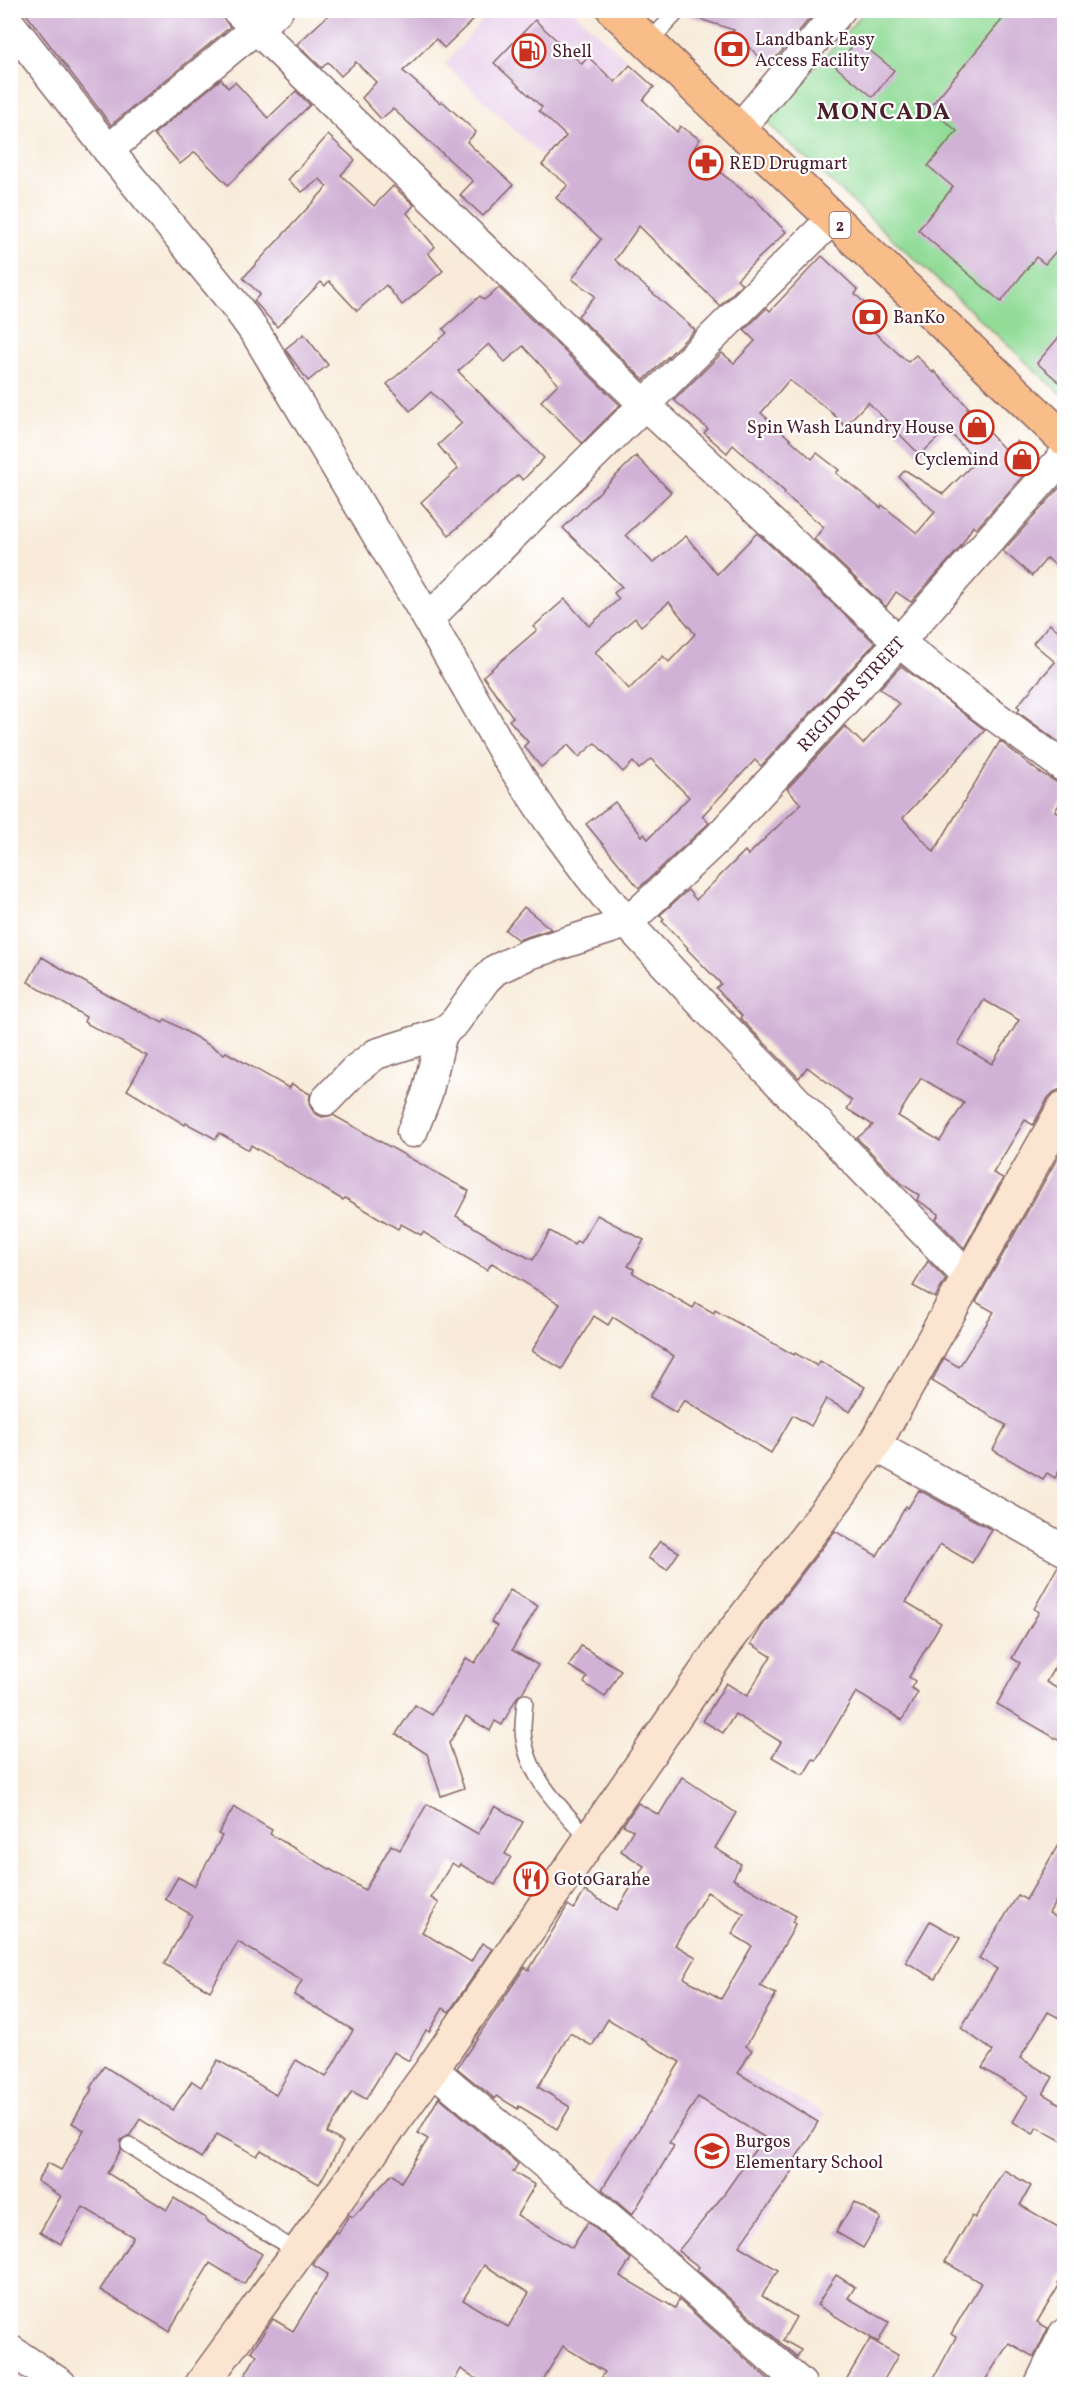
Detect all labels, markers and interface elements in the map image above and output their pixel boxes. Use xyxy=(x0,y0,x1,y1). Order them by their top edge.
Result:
place label: Landbank Easy Access Facility xyxy=(755,28,875,74)
bank icon: Landbank Easy Access Facility xyxy=(714,31,750,67)
fuel station icon: Shell xyxy=(511,33,547,69)
place label: Shell xyxy=(552,40,592,65)
district label: MONCADA xyxy=(816,96,952,130)
pharmacy icon: RED Drugmart xyxy=(688,145,724,181)
place label: RED Drugmart xyxy=(729,152,848,177)
road number: 2 xyxy=(830,212,850,238)
bank icon: BanKo xyxy=(852,299,888,335)
place label: BanKo xyxy=(893,306,945,331)
shop icon: Spin Wash Laundry House xyxy=(959,409,995,445)
place label: Spin Wash Laundry House xyxy=(747,416,954,441)
shop icon: Cyclemind xyxy=(1004,441,1040,477)
place label: Cyclemind xyxy=(915,448,999,473)
street label: REGIDOR STREET xyxy=(793,632,912,758)
restaurant icon: GotoGarahe xyxy=(513,1861,549,1897)
place label: GotoGarahe xyxy=(554,1868,650,1893)
place label: Burgos Elementary School xyxy=(735,2130,883,2176)
school or university icon: Burgos Elementary School xyxy=(694,2133,730,2169)

